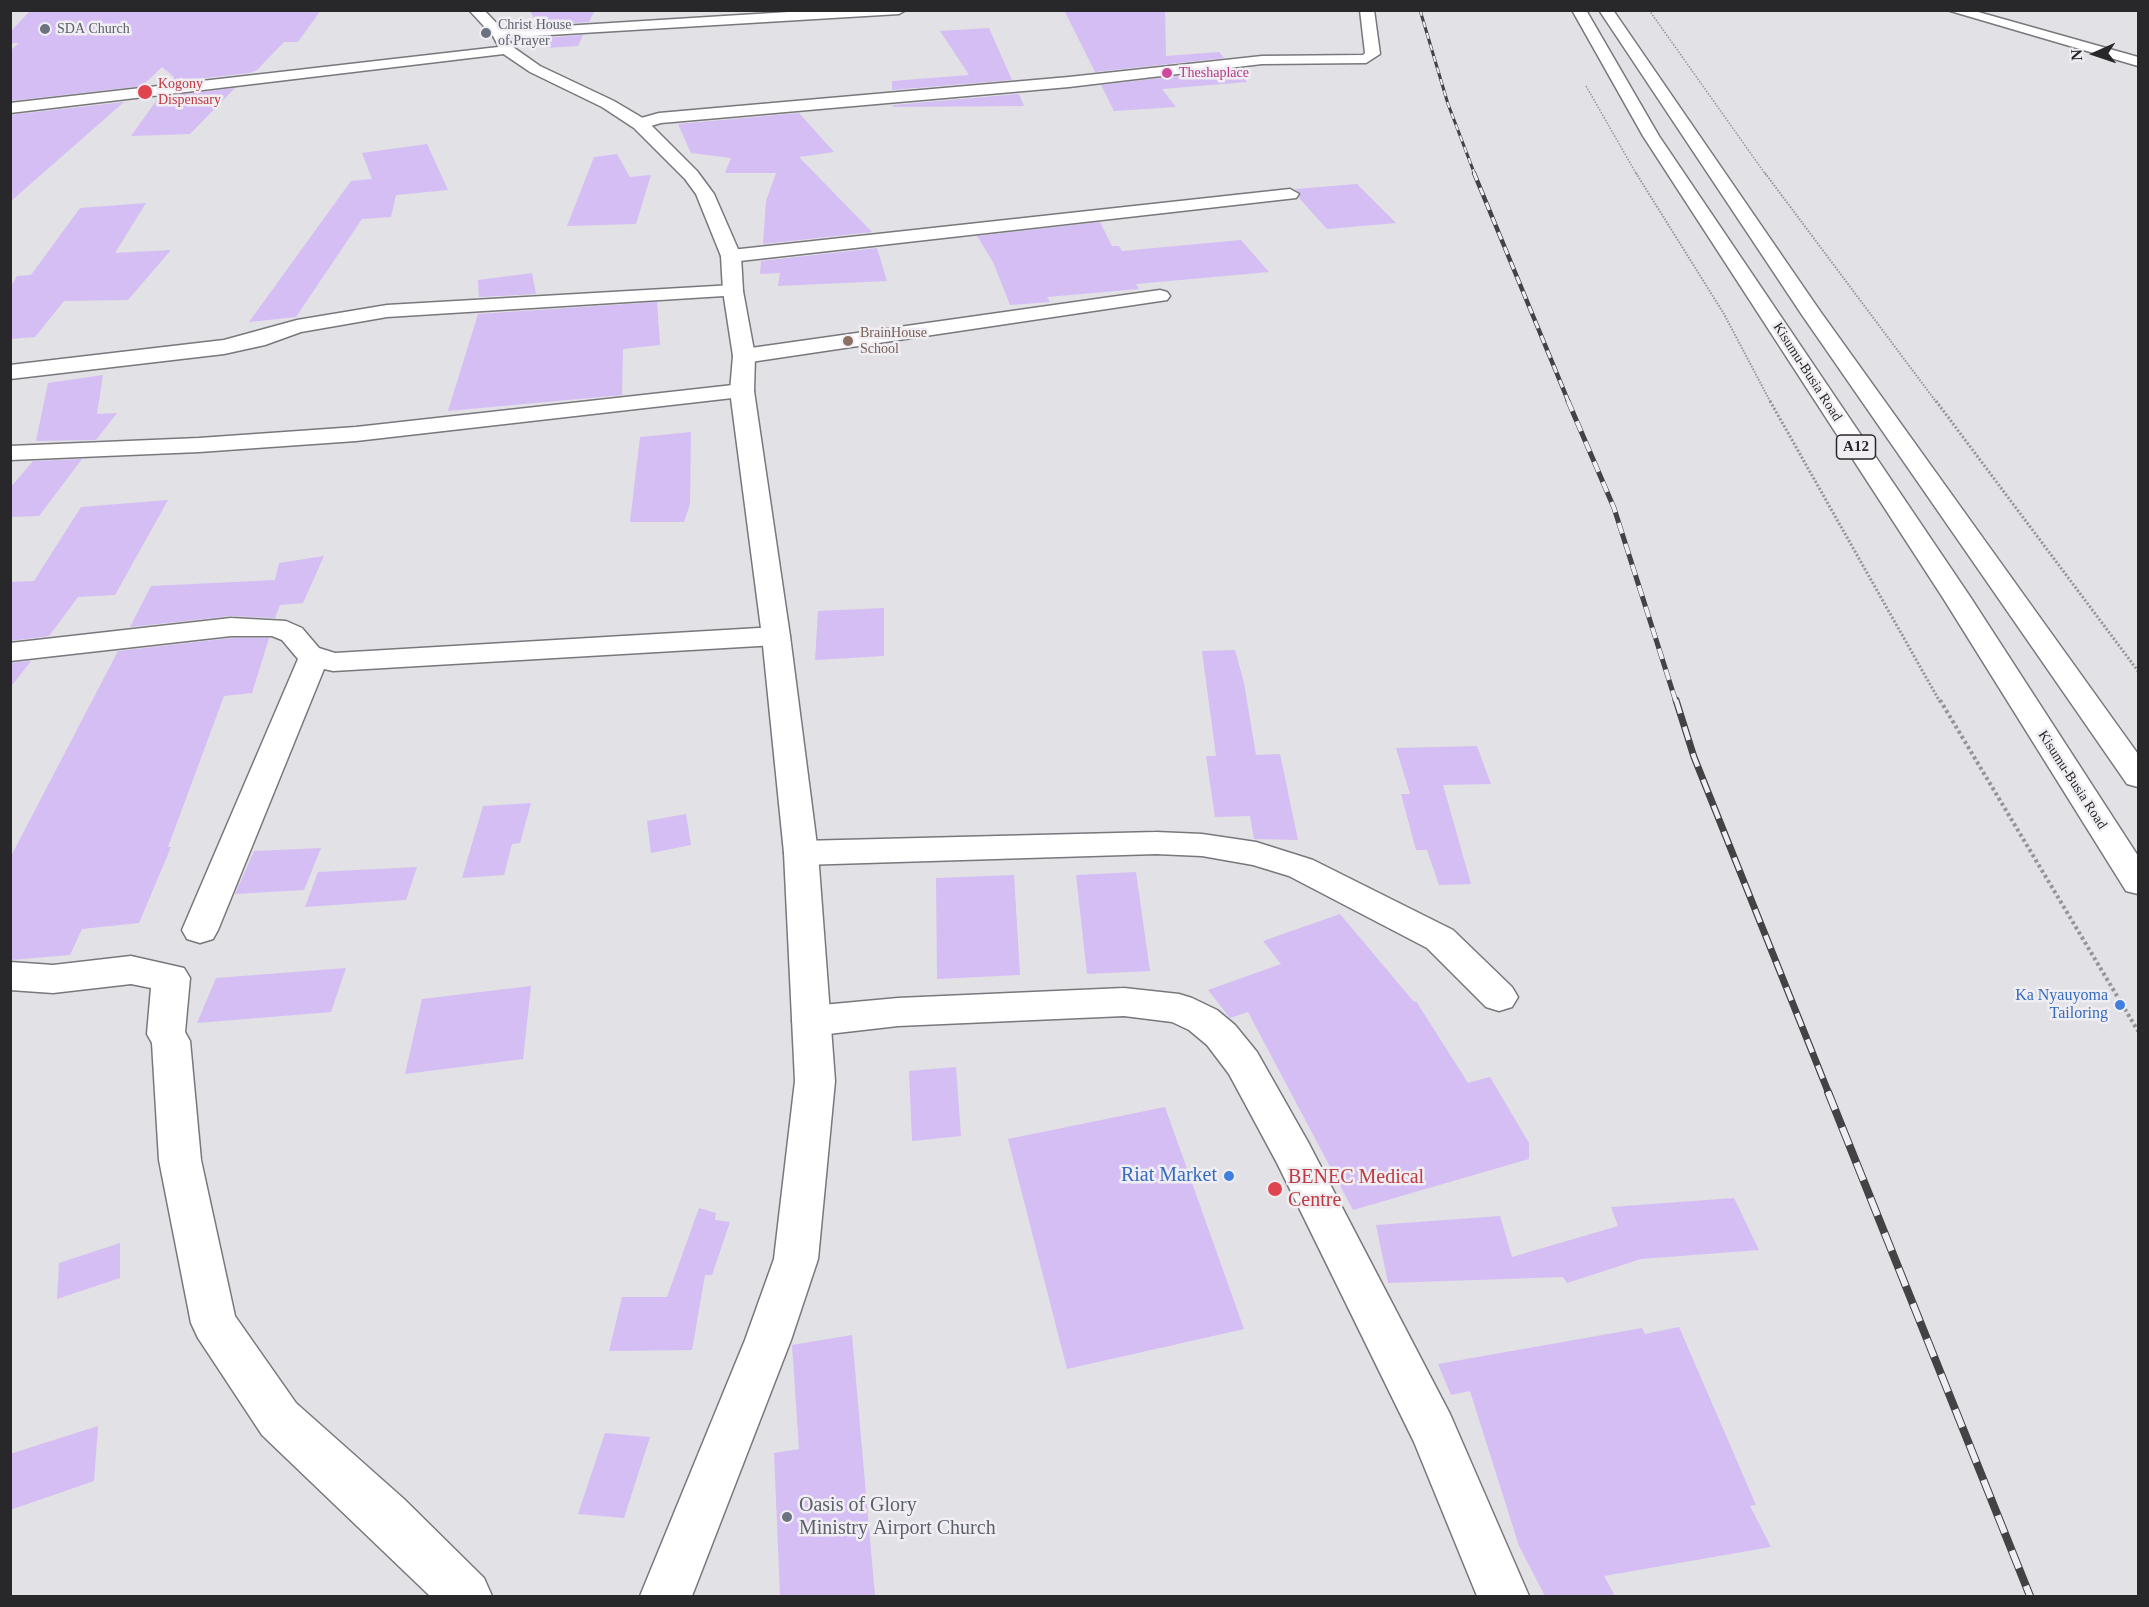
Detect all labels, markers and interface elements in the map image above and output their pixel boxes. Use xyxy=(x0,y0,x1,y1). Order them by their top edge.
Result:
place label: Christ House of Prayer xyxy=(498,17,572,50)
place label: SDA Church xyxy=(57,21,130,37)
marker: SDA Church xyxy=(38,22,52,36)
north arrow xyxy=(2065,24,2125,84)
marker: Christ House of Prayer xyxy=(479,26,493,40)
text: N xyxy=(2068,49,2085,61)
place label: Theshaplace xyxy=(1179,65,1249,81)
marker: Theshaplace xyxy=(1160,66,1174,80)
place label: Kogony Dispensary xyxy=(158,76,221,108)
marker: Kogony Dispensary xyxy=(136,83,154,101)
street label: Kisumu-Busia Road xyxy=(1769,320,1845,424)
place label: BrainHouse School xyxy=(860,325,927,358)
marker: BrainHouse School xyxy=(841,334,855,348)
road number: A12 xyxy=(1836,435,1876,459)
street label: Kisumu-Busia Road xyxy=(2034,728,2110,832)
place label: Ka Nyauyoma Tailoring xyxy=(2015,986,2108,1024)
marker: Ka Nyauyoma Tailoring xyxy=(2113,998,2127,1012)
place label: Riat Market xyxy=(1121,1164,1217,1188)
place label: BENEC Medical Centre xyxy=(1288,1166,1424,1213)
marker: Riat Market xyxy=(1222,1169,1236,1183)
marker: BENEC Medical Centre xyxy=(1266,1180,1284,1198)
place label: Oasis of Glory Ministry Airport Church xyxy=(799,1494,996,1541)
marker: Oasis of Glory Ministry Airport Church xyxy=(780,1510,794,1524)

